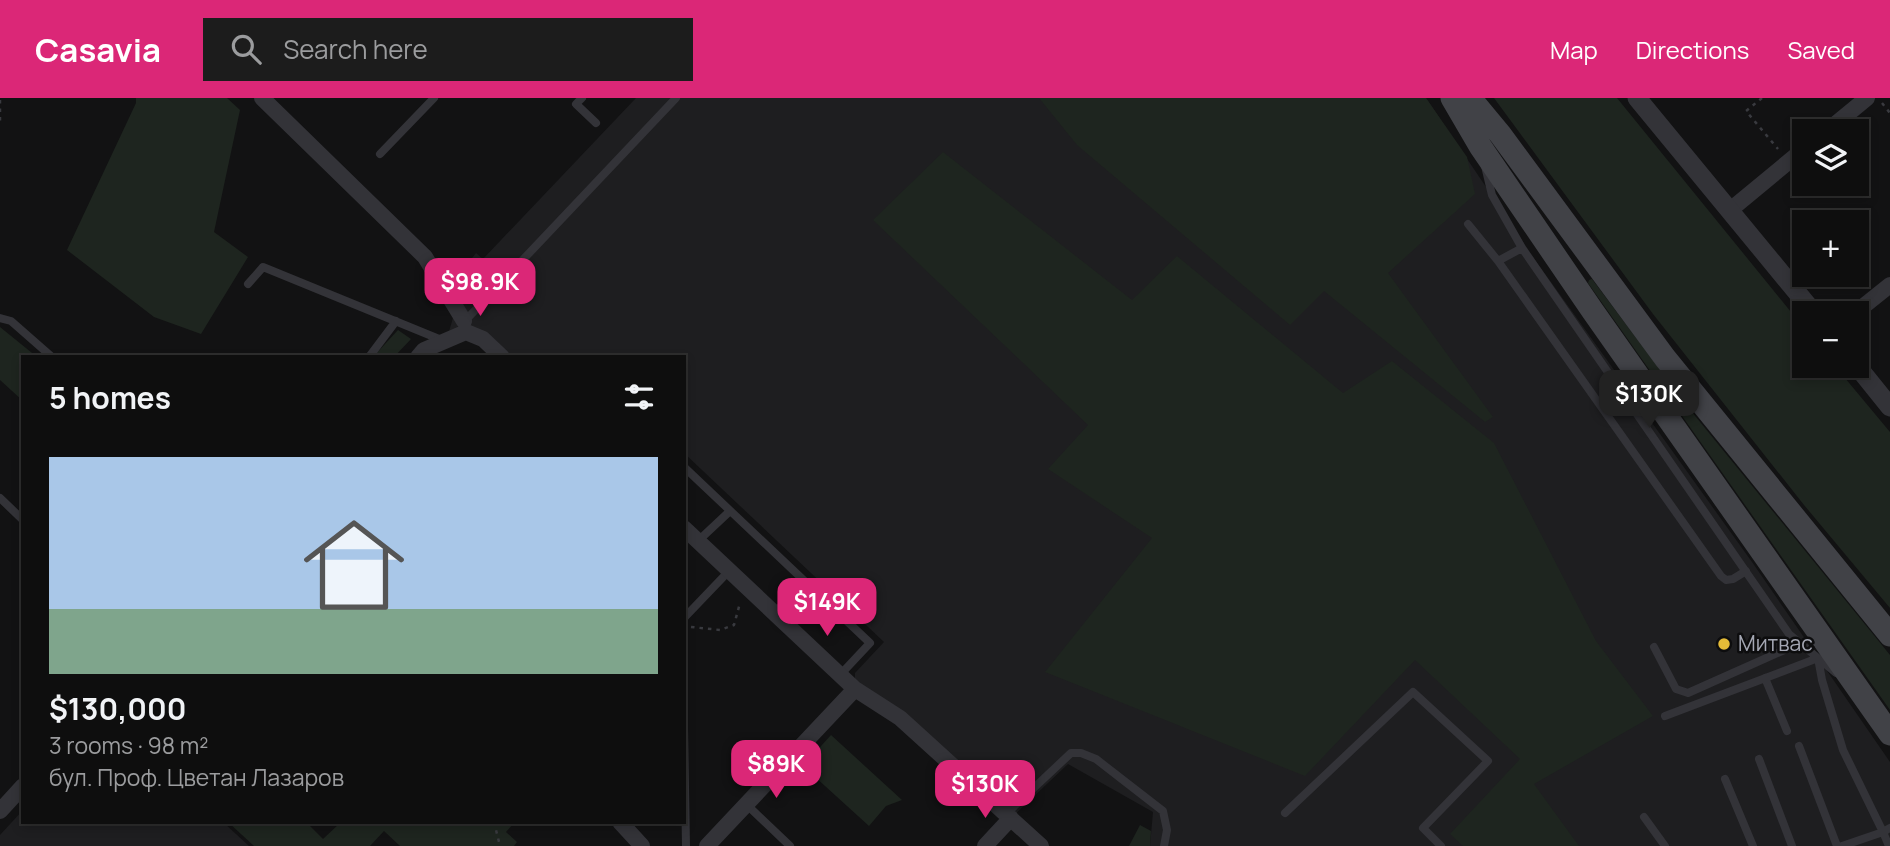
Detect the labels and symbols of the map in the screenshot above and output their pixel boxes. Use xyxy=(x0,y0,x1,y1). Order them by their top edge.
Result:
pin: $98.9K xyxy=(423,258,537,318)
pin: $130K xyxy=(1600,370,1698,430)
pin: $149K xyxy=(778,578,876,638)
place label: Митвас xyxy=(1738,629,1813,657)
marker: Митвас xyxy=(1716,636,1732,652)
pin: $89K xyxy=(735,740,817,800)
pin: $130K xyxy=(936,760,1034,820)

